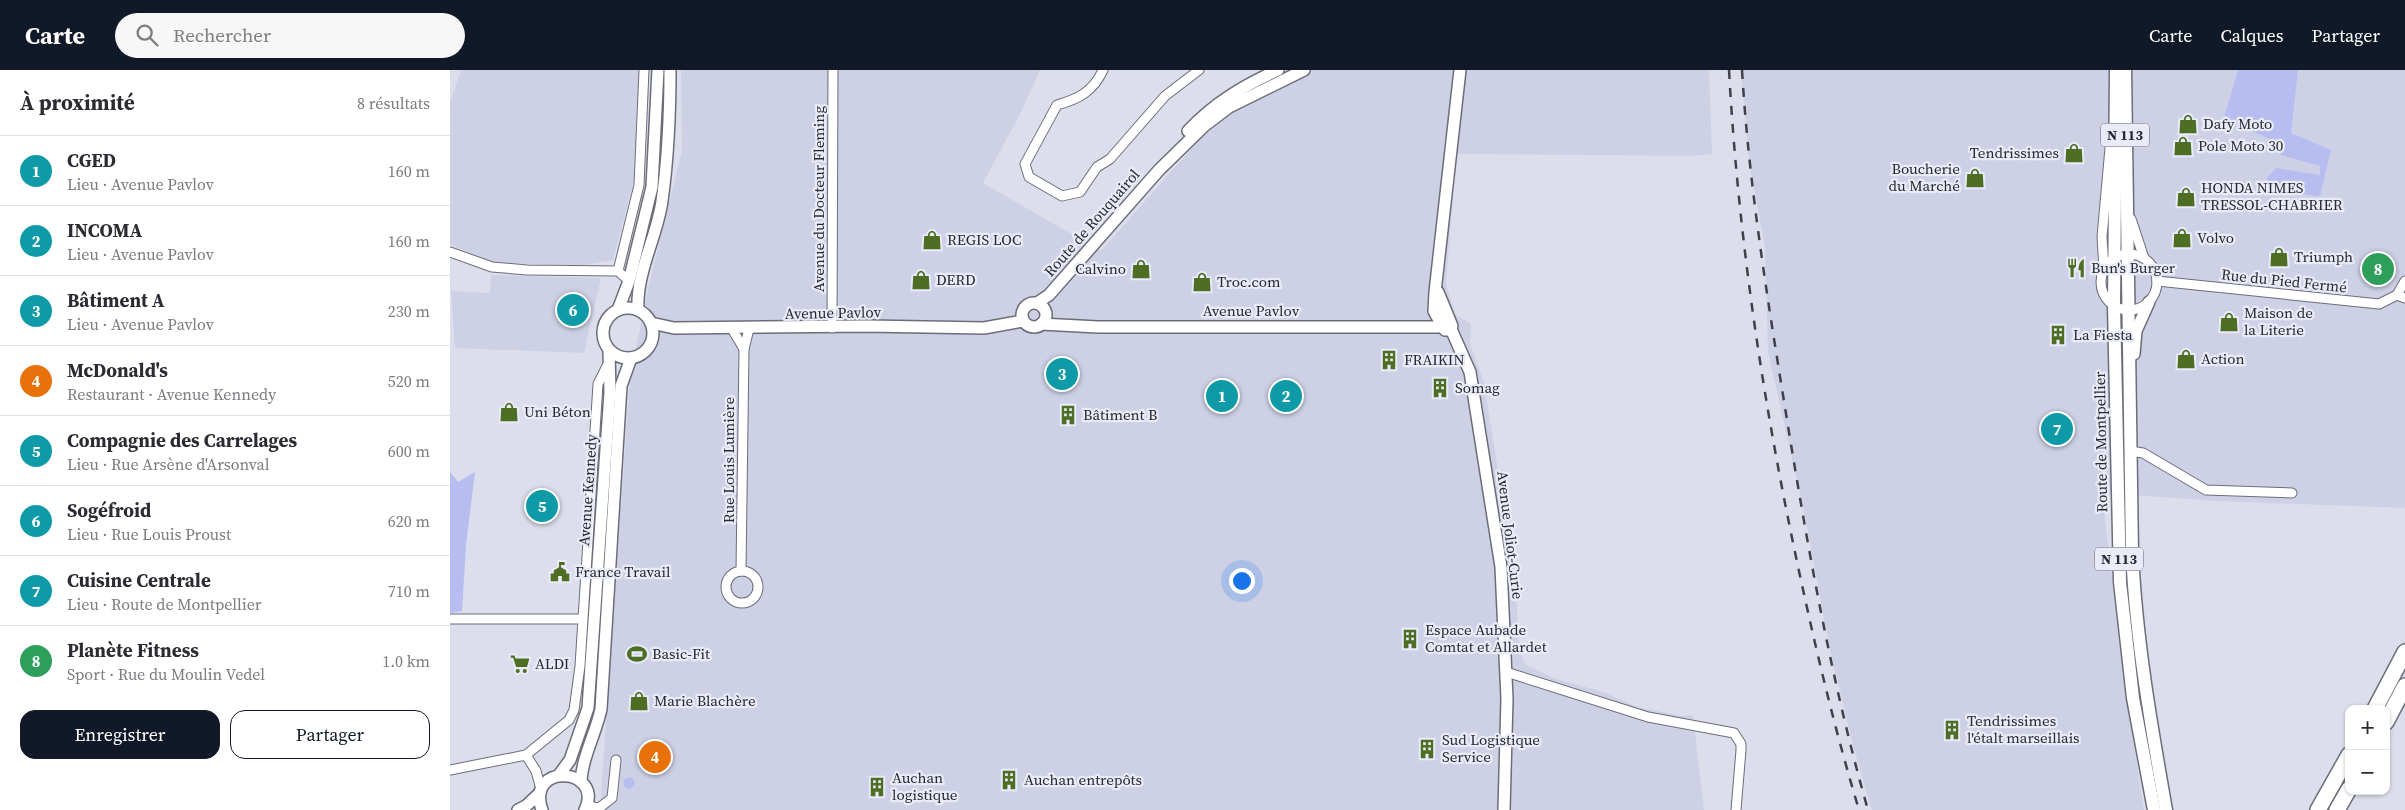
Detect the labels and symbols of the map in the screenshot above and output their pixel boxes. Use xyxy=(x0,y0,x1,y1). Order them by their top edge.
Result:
street label: Avenue du Docteur Fleming xyxy=(808,106,829,292)
shop icon: Dafy Moto xyxy=(2177,113,2199,135)
place label: Dafy Moto xyxy=(2203,113,2272,134)
road number: N 113 xyxy=(2101,124,2149,146)
shop icon: Pole Moto 30 xyxy=(2172,135,2194,157)
place label: Pole Moto 30 xyxy=(2198,135,2283,156)
place label: Tendrissimes xyxy=(1970,142,2059,163)
shop icon: Tendrissimes xyxy=(2063,142,2085,164)
place label: Boucherie du Marché xyxy=(1889,158,1960,196)
street label: Route de Rouquairol xyxy=(1039,164,1145,281)
shop icon: Boucherie du Marché xyxy=(1964,167,1986,189)
place label: HONDA NIMES TRESSOL-CHABRIER xyxy=(2201,177,2343,215)
shop icon: HONDA NIMES TRESSOL-CHABRIER xyxy=(2175,186,2197,208)
shop icon: Volvo xyxy=(2171,227,2193,249)
place label: Volvo xyxy=(2197,227,2234,248)
shop icon: REGIS LOC xyxy=(921,229,943,251)
place label: REGIS LOC xyxy=(947,229,1022,250)
shop icon: Triumph xyxy=(2268,246,2290,268)
place label: Triumph xyxy=(2294,246,2353,267)
pin: 8 xyxy=(2362,250,2394,288)
restaurant icon: Bun's Burger xyxy=(2065,257,2087,279)
place label: Bun's Burger xyxy=(2091,257,2176,278)
place label: Calvino xyxy=(1075,258,1126,279)
shop icon: Calvino xyxy=(1130,258,1152,280)
street label: Rue du Pied Fermé xyxy=(2220,263,2348,298)
shop icon: DERD xyxy=(910,269,932,291)
place label: DERD xyxy=(936,269,976,290)
shop icon: Troc.com xyxy=(1191,271,1213,293)
place label: Troc.com xyxy=(1217,271,1281,292)
pin: 6 xyxy=(557,291,589,329)
street label: Avenue Pavlov xyxy=(1203,300,1300,321)
street label: Avenue Pavlov xyxy=(785,301,882,324)
place label: Maison de la Literie xyxy=(2244,302,2313,340)
shop icon: Maison de la Literie xyxy=(2218,311,2240,333)
building icon: La Fiesta xyxy=(2047,324,2069,346)
place label: La Fiesta xyxy=(2073,324,2133,345)
shop icon: Action xyxy=(2175,348,2197,370)
place label: Action xyxy=(2201,348,2245,369)
building icon: FRAIKIN xyxy=(1378,349,1400,371)
place label: FRAIKIN xyxy=(1404,349,1464,370)
pin: 3 xyxy=(1046,355,1078,393)
street label: Route de Montpellier xyxy=(2089,371,2112,513)
pin: 1 xyxy=(1206,377,1238,415)
pin: 2 xyxy=(1270,377,1302,415)
building icon: Somag xyxy=(1429,377,1451,399)
place label: Somag xyxy=(1455,377,1500,398)
street label: Rue Louis Lumière xyxy=(718,396,739,523)
shop icon: Uni Béton xyxy=(498,401,520,423)
place label: Uni Béton xyxy=(524,401,591,422)
building icon: Bâtiment B xyxy=(1057,404,1079,426)
place label: Bâtiment B xyxy=(1083,404,1157,425)
pin: 7 xyxy=(2041,410,2073,448)
street label: Avenue Kennedy xyxy=(573,433,602,547)
street label: Avenue Joliot-Curie xyxy=(1492,469,1529,601)
pin: 5 xyxy=(526,487,558,525)
road number: N 113 xyxy=(2095,548,2143,570)
public building icon: France Travail xyxy=(549,561,571,583)
place label: France Travail xyxy=(575,561,671,582)
your location xyxy=(1229,568,1255,594)
place label: Espace Aubade Comtat et Allardet xyxy=(1425,619,1547,657)
building icon: Espace Aubade Comtat et Allardet xyxy=(1399,628,1421,650)
sports icon: Basic-Fit xyxy=(626,643,648,665)
place label: Basic-Fit xyxy=(652,643,710,664)
supermarket icon: ALDI xyxy=(509,653,531,675)
place label: ALDI xyxy=(535,653,569,674)
shop icon: Marie Blachère xyxy=(628,690,650,712)
place label: Marie Blachère xyxy=(654,690,756,711)
place label: Tendrissimes l'étalt marseillais xyxy=(1967,710,2080,748)
building icon: Tendrissimes l'étalt marseillais xyxy=(1941,719,1963,741)
place label: Sud Logistique Service xyxy=(1442,729,1540,767)
pin: 4 xyxy=(639,738,671,776)
building icon: Sud Logistique Service xyxy=(1416,738,1438,760)
place label: Auchan logistique xyxy=(892,767,958,805)
building icon: Auchan entrepôts xyxy=(998,769,1020,791)
place label: Auchan entrepôts xyxy=(1024,769,1142,790)
building icon: Auchan logistique xyxy=(866,776,888,798)

